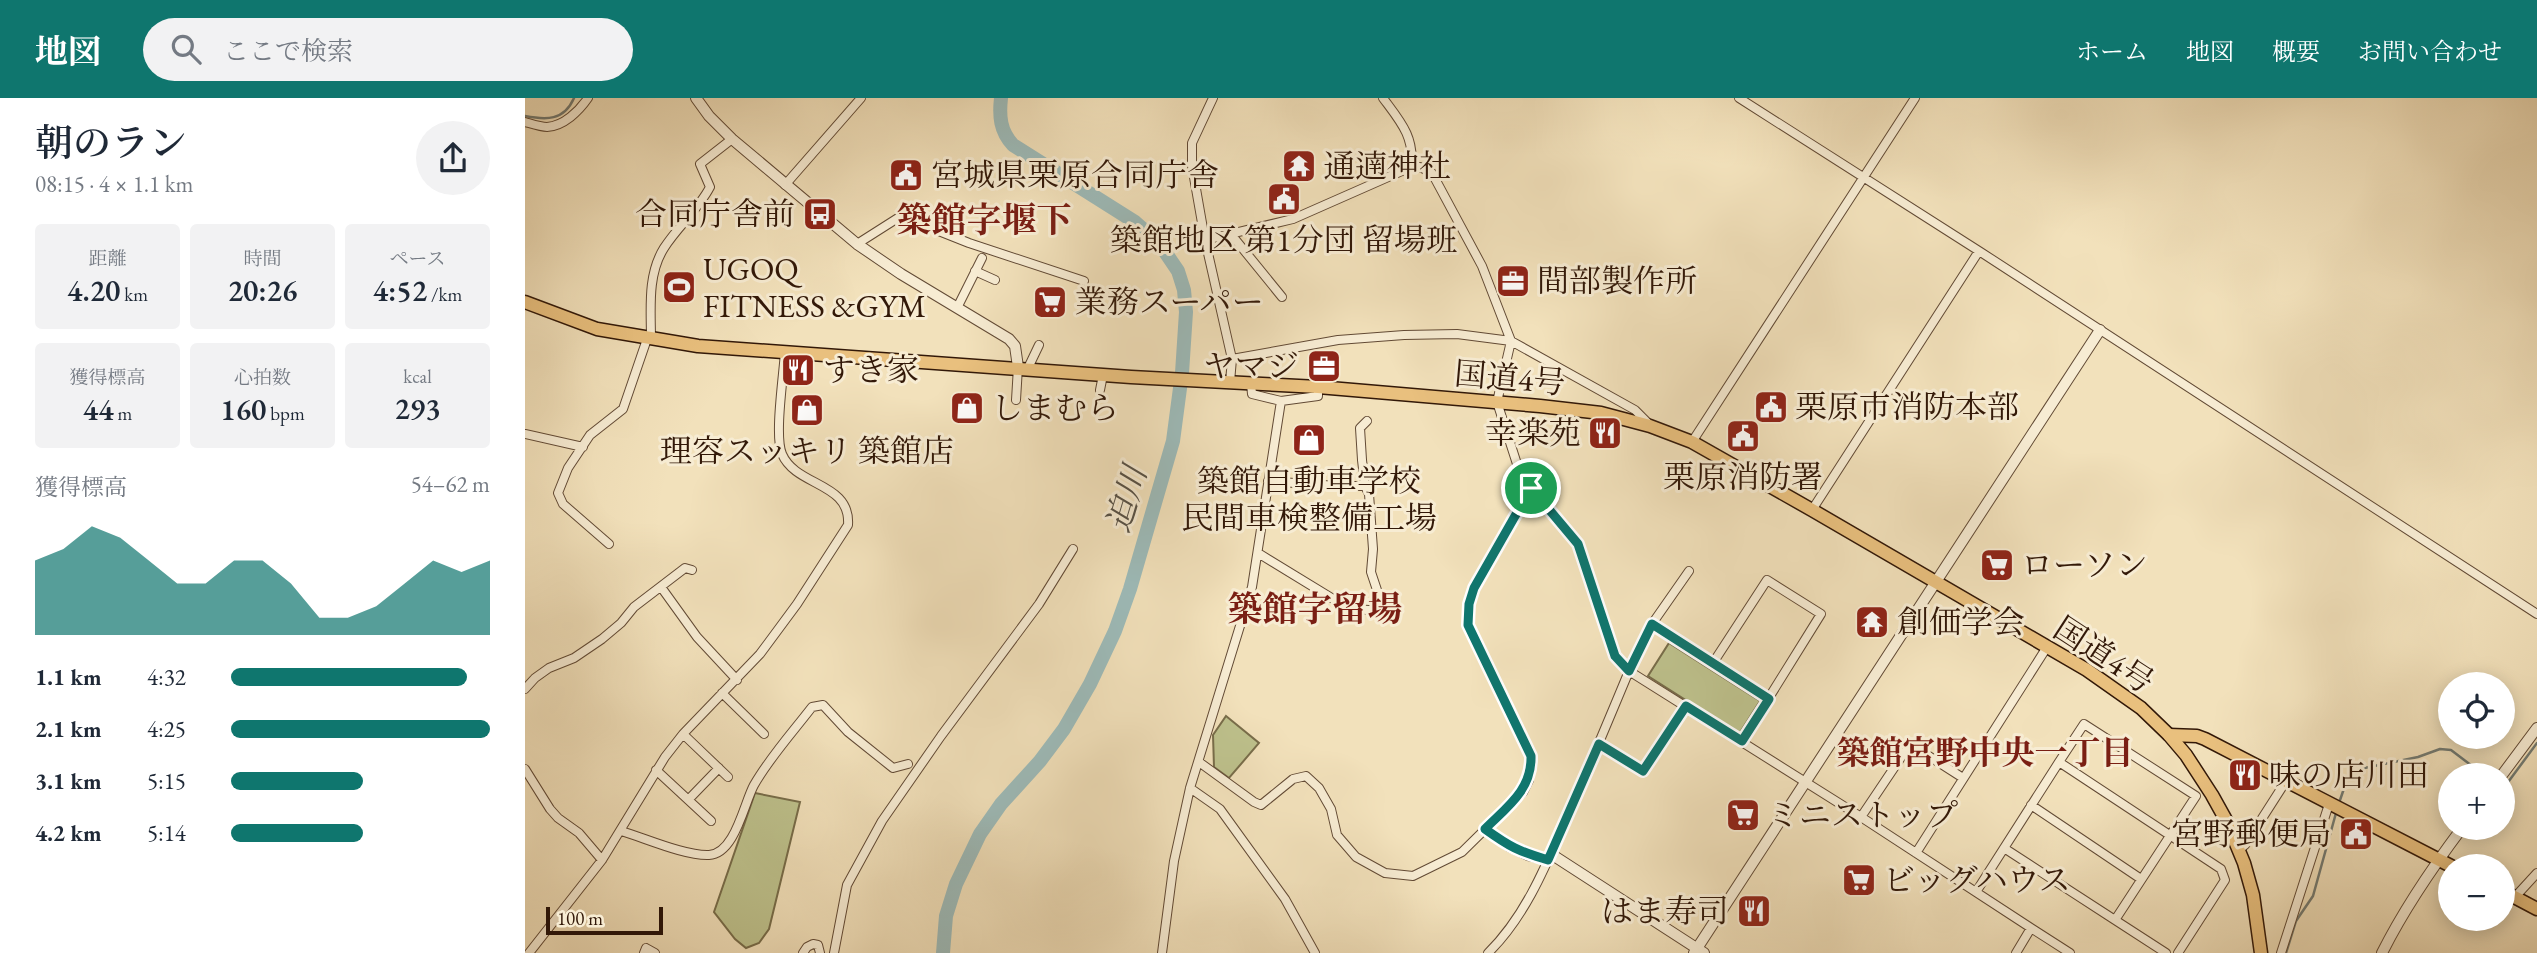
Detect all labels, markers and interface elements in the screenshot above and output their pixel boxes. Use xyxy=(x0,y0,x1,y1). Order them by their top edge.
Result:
search box xyxy=(143,18,633,81)
text: 地図 xyxy=(35,30,101,73)
icon: search xyxy=(167,30,205,68)
text: ここで検索 xyxy=(223,34,353,68)
text: ホーム xyxy=(2076,36,2148,67)
text: 地図 xyxy=(2186,36,2234,67)
text: 概要 xyxy=(2272,36,2320,67)
text: お問い合わせ xyxy=(2358,36,2502,67)
text: 朝のラン xyxy=(35,118,187,167)
button: share xyxy=(416,121,490,195)
place label: 通遖神社 xyxy=(1323,145,1451,187)
temple icon: 通遖神社 xyxy=(1280,147,1318,185)
place label: 宮城県栗原合同庁舎 xyxy=(931,154,1219,196)
public building icon: 宮城県栗原合同庁舎 xyxy=(887,156,925,194)
text: 08:15 · 4 × 1.1 km xyxy=(35,169,193,199)
public building icon: 築館地区 第1分団 留場班 xyxy=(1265,180,1303,218)
place label: 合同庁舎前 xyxy=(635,193,795,235)
bus stop icon: 合同庁舎前 xyxy=(801,195,839,233)
district label: 築館字堰下 xyxy=(896,197,1072,242)
place label: 築館地区 第1分団 留場班 xyxy=(1110,219,1458,261)
text: 距離 xyxy=(88,246,127,271)
text: 時間 xyxy=(243,246,282,271)
text: ペース xyxy=(389,246,446,271)
place label: UGOQ FITNESS &GYM xyxy=(703,248,926,327)
place label: 間部製作所 xyxy=(1537,260,1697,302)
office icon: 間部製作所 xyxy=(1494,262,1532,300)
sports icon: UGOQ FITNESS &GYM xyxy=(660,268,698,306)
text: 4.20 xyxy=(67,271,120,310)
text: 20:26 xyxy=(228,271,297,310)
text: 4:52 xyxy=(373,271,427,310)
place label: 業務スーパー xyxy=(1075,281,1264,323)
text: km xyxy=(120,282,148,307)
text: /km xyxy=(427,282,462,307)
supermarket icon: 業務スーパー xyxy=(1031,283,1069,321)
place label: ヤマジ xyxy=(1203,345,1299,387)
office icon: ヤマジ xyxy=(1305,347,1343,385)
place label: すき家 xyxy=(823,349,919,391)
restaurant icon: すき家 xyxy=(779,351,817,389)
street label: 国道4号 xyxy=(1453,352,1567,404)
text: kcal xyxy=(403,364,432,389)
text: 獲得標高 xyxy=(69,365,146,390)
text: 心拍数 xyxy=(234,365,291,390)
place label: 栗原市消防本部 xyxy=(1795,386,2019,428)
place label: しまむら xyxy=(991,387,1119,429)
public building icon: 栗原市消防本部 xyxy=(1752,388,1790,426)
text: 293 xyxy=(394,389,441,428)
shop icon: しまむら xyxy=(948,389,986,427)
text: 44 xyxy=(83,390,114,429)
text: 160 xyxy=(220,390,266,429)
shop icon: 理容スッキリ 築館店 xyxy=(788,391,826,429)
text: m xyxy=(114,401,132,426)
text: bpm xyxy=(266,401,305,426)
place label: 幸楽苑 xyxy=(1485,412,1581,454)
restaurant icon: 幸楽苑 xyxy=(1586,414,1624,452)
public building icon: 栗原消防署 xyxy=(1724,417,1762,455)
shop icon: 築館自動車学校 民間車検整備工場 xyxy=(1290,421,1328,459)
place label: 理容スッキリ 築館店 xyxy=(660,430,954,472)
place label: 栗原消防署 xyxy=(1663,456,1823,498)
water label: 迫川 xyxy=(1096,458,1157,537)
pin xyxy=(1501,458,1561,518)
place label: 築館自動車学校 民間車検整備工場 xyxy=(1181,460,1437,539)
text: 54–62 m xyxy=(411,469,490,499)
icon: arrive xyxy=(1512,469,1550,507)
text: 獲得標高 xyxy=(35,472,127,502)
place label: ローソン xyxy=(2021,544,2148,586)
supermarket icon: ローソン xyxy=(1978,546,2016,584)
district label: 築館字留場 xyxy=(1227,586,1403,631)
place label: 創価学会 xyxy=(1897,601,2025,643)
temple icon: 創価学会 xyxy=(1853,603,1891,641)
street label: 国道4号 xyxy=(2046,607,2162,703)
text: 1.1 km xyxy=(35,662,102,692)
text: 4:32 xyxy=(147,662,186,692)
map controls xyxy=(2438,672,2515,931)
button: locate xyxy=(2438,672,2515,749)
text: 2.1 km xyxy=(35,714,102,744)
text: 4:25 xyxy=(147,714,186,744)
district label: 築館宮野中央一丁目 xyxy=(1837,731,2134,774)
place label: 味の店川田 xyxy=(2269,754,2429,796)
restaurant icon: 味の店川田 xyxy=(2226,756,2264,794)
button: + xyxy=(2438,763,2515,840)
text: 3.1 km xyxy=(35,766,102,796)
text: 5:15 xyxy=(147,766,186,796)
place label: ミニストップ xyxy=(1767,794,1958,836)
supermarket icon: ミニストップ xyxy=(1724,796,1762,834)
place label: 宮野郵便局 xyxy=(2171,813,2331,855)
public building icon: 宮野郵便局 xyxy=(2337,815,2375,853)
text: 4.2 km xyxy=(35,818,102,848)
text: 5:14 xyxy=(147,818,186,848)
button: − xyxy=(2438,854,2515,931)
place label: ビッグハウス xyxy=(1883,859,2071,901)
supermarket icon: ビッグハウス xyxy=(1840,861,1878,899)
place label: はま寿司 xyxy=(1601,890,1729,932)
restaurant icon: はま寿司 xyxy=(1735,892,1773,930)
scale bar xyxy=(546,904,663,936)
text: 100 m xyxy=(557,906,603,931)

